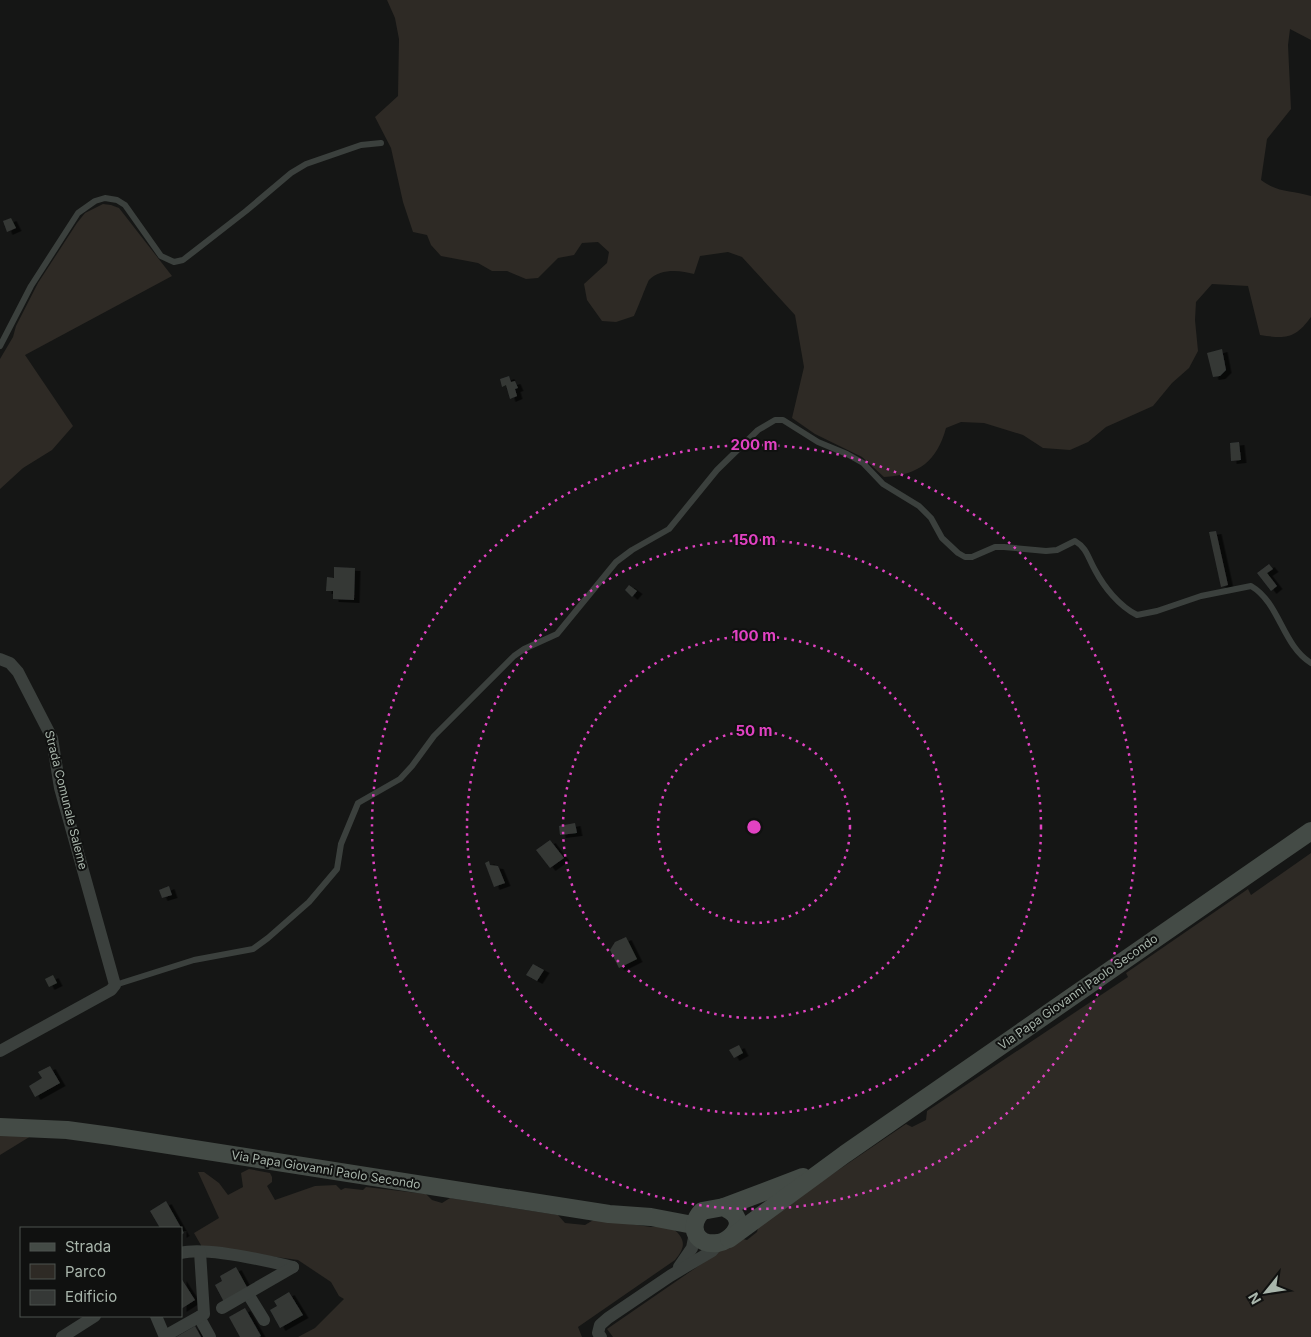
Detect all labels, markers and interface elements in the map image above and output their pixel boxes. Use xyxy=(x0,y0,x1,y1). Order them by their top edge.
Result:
text: 200 m xyxy=(731,435,777,454)
text: 150 m xyxy=(732,530,776,549)
text: 100 m xyxy=(732,626,776,645)
text: 50 m xyxy=(736,721,772,740)
street label: Strada Comunale Saleme xyxy=(42,729,91,871)
centre of rings xyxy=(745,818,763,836)
street label: Via Papa Giovanni Paolo Secondo xyxy=(995,931,1160,1053)
street label: Via Papa Giovanni Paolo Secondo xyxy=(230,1147,422,1192)
legend xyxy=(20,1227,182,1317)
text: Strada xyxy=(65,1237,111,1256)
text: Parco xyxy=(65,1262,106,1281)
north arrow xyxy=(1241,1267,1291,1317)
text: Edificio xyxy=(65,1287,117,1306)
text: N xyxy=(1244,1290,1264,1308)

